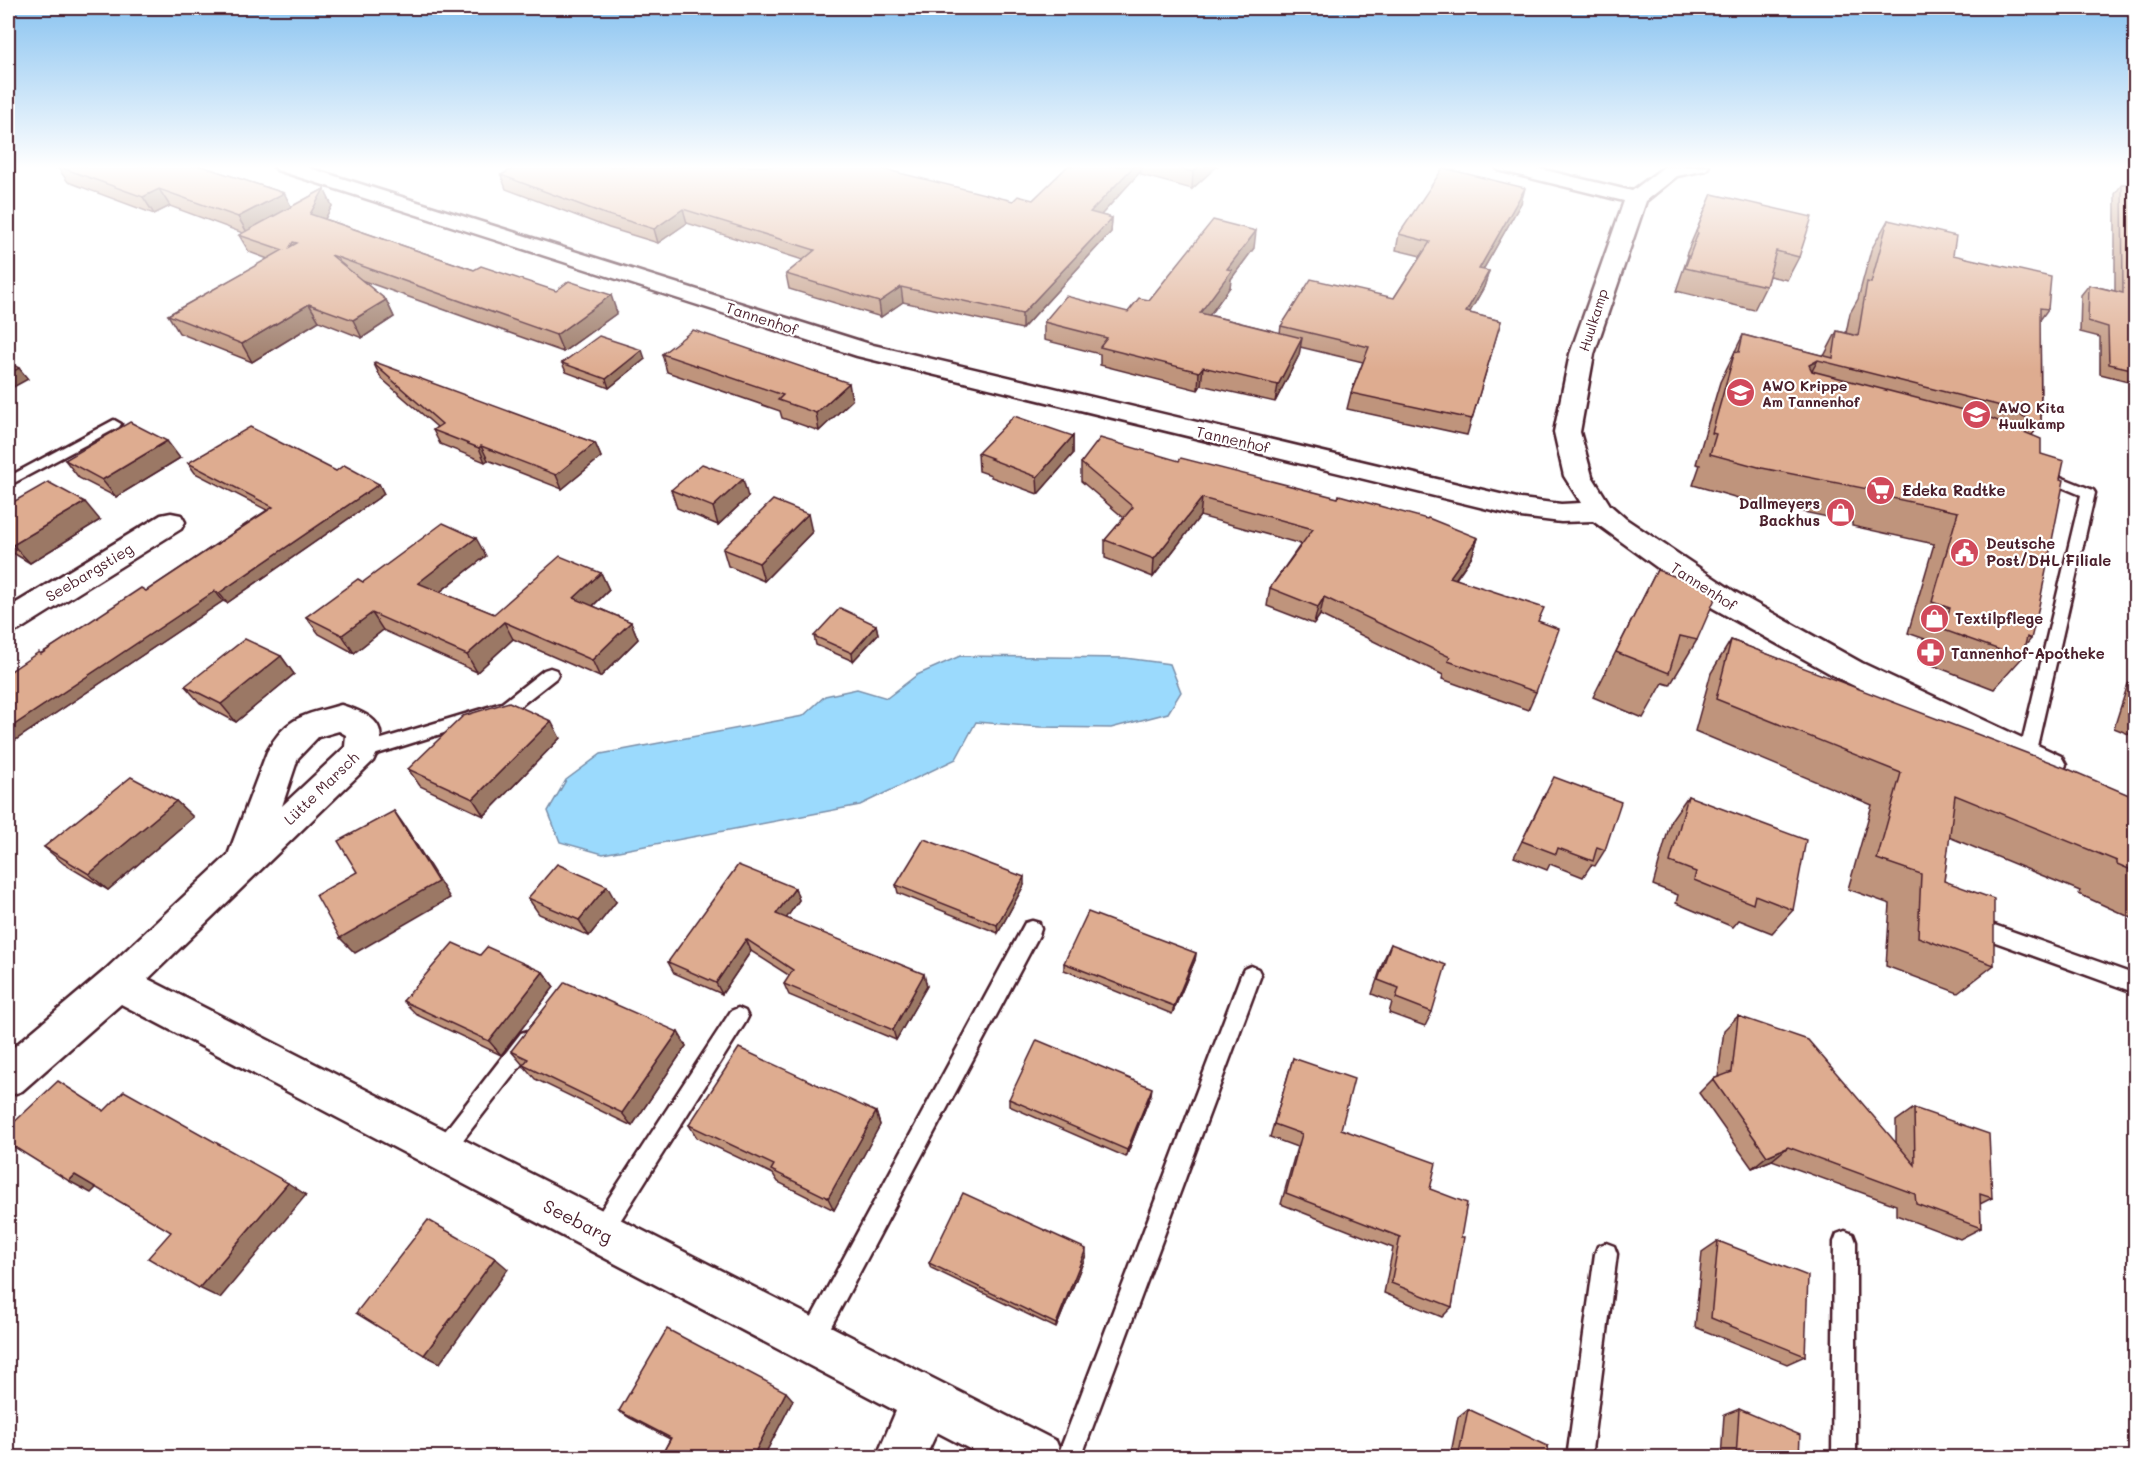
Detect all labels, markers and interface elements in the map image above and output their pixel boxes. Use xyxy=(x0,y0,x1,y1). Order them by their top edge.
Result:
street label: Huulkamp xyxy=(1574,286,1612,354)
street label: Tannenhof xyxy=(723,297,802,339)
place label: AWO Krippe Am Tannenhof xyxy=(1762,376,1861,411)
school or university icon: AWO Krippe Am Tannenhof xyxy=(1725,377,1757,409)
place label: AWO Kita Huulkamp xyxy=(1998,398,2065,433)
school or university icon: AWO Kita Huulkamp xyxy=(1961,399,1993,431)
street label: Tannenhof xyxy=(1194,421,1273,457)
supermarket icon: Edeka Radtke xyxy=(1865,474,1897,506)
place label: Edeka Radtke xyxy=(1902,480,2006,500)
place label: Dallmeyers Backhus xyxy=(1739,493,1820,530)
shop icon: Dallmeyers Backhus xyxy=(1825,496,1857,528)
place label: Deutsche Post/DHL Filiale xyxy=(1986,533,2111,570)
public building icon: Deutsche Post/DHL Filiale xyxy=(1949,536,1981,568)
street label: Seebargstieg xyxy=(42,538,137,606)
street label: Tannenhof xyxy=(1667,557,1742,615)
shop icon: Textilpflege xyxy=(1918,602,1950,634)
place label: Textilpflege xyxy=(1955,608,2043,628)
pharmacy icon: Tannenhof-Apotheke xyxy=(1914,637,1946,669)
place label: Tannenhof-Apotheke xyxy=(1951,643,2105,663)
street label: Lütte Marsch xyxy=(279,747,363,829)
street label: Seebarg xyxy=(539,1193,617,1249)

